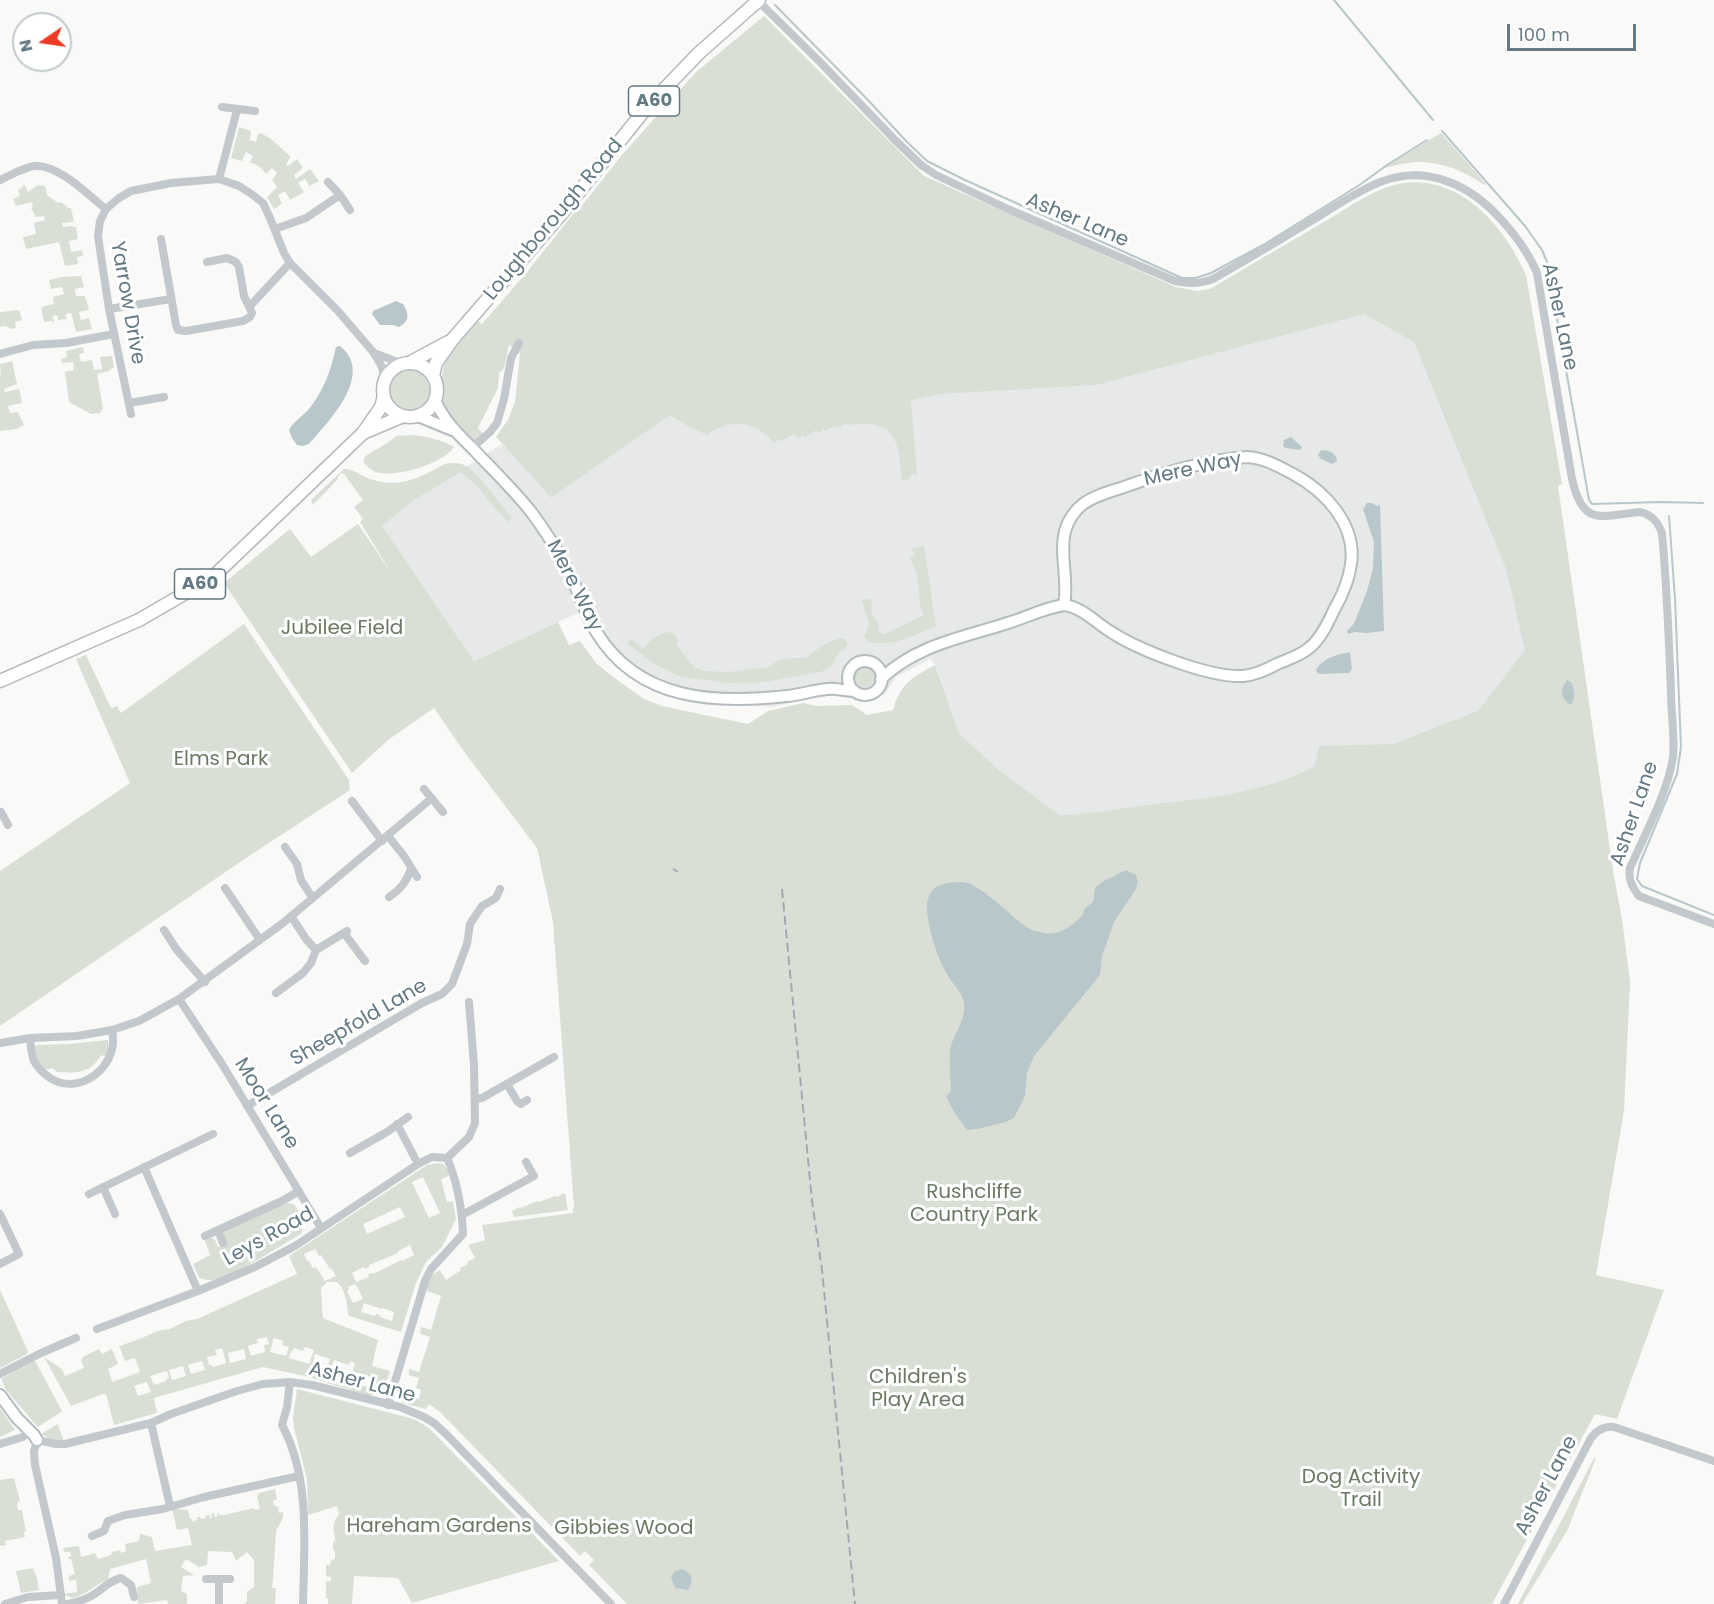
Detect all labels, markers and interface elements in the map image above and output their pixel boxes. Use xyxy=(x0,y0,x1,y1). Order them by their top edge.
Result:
north arrow xyxy=(12,12,72,72)
scale bar xyxy=(1510,12,1639,50)
text: 100 m xyxy=(1518,22,1570,47)
text: N xyxy=(13,37,38,54)
road number: A60 xyxy=(628,86,680,116)
street label: Loughborough Road xyxy=(479,134,629,306)
street label: Asher Lane xyxy=(1022,189,1132,253)
street label: Yarrow Drive xyxy=(104,239,150,367)
street label: Asher Lane xyxy=(1536,261,1582,373)
street label: Mere Way xyxy=(1142,448,1244,492)
street label: Mere Way xyxy=(541,536,607,636)
road number: A60 xyxy=(174,569,226,599)
park label: Jubilee Field xyxy=(281,617,403,641)
park label: Elms Park xyxy=(174,748,268,772)
street label: Asher Lane xyxy=(1606,758,1664,870)
street label: Sheepfold Lane xyxy=(287,974,431,1072)
street label: Moor Lane xyxy=(229,1054,303,1154)
park label: Rushcliffe Country Park xyxy=(910,1181,1038,1228)
street label: Leys Road xyxy=(219,1202,319,1272)
street label: Asher Lane xyxy=(306,1357,418,1409)
park label: Children's Play Area xyxy=(869,1366,967,1413)
street label: Asher Lane xyxy=(1511,1432,1583,1540)
park label: Dog Activity Trail xyxy=(1302,1466,1420,1513)
park label: Hareham Gardens xyxy=(346,1515,532,1539)
park label: Gibbies Wood xyxy=(554,1517,694,1541)

